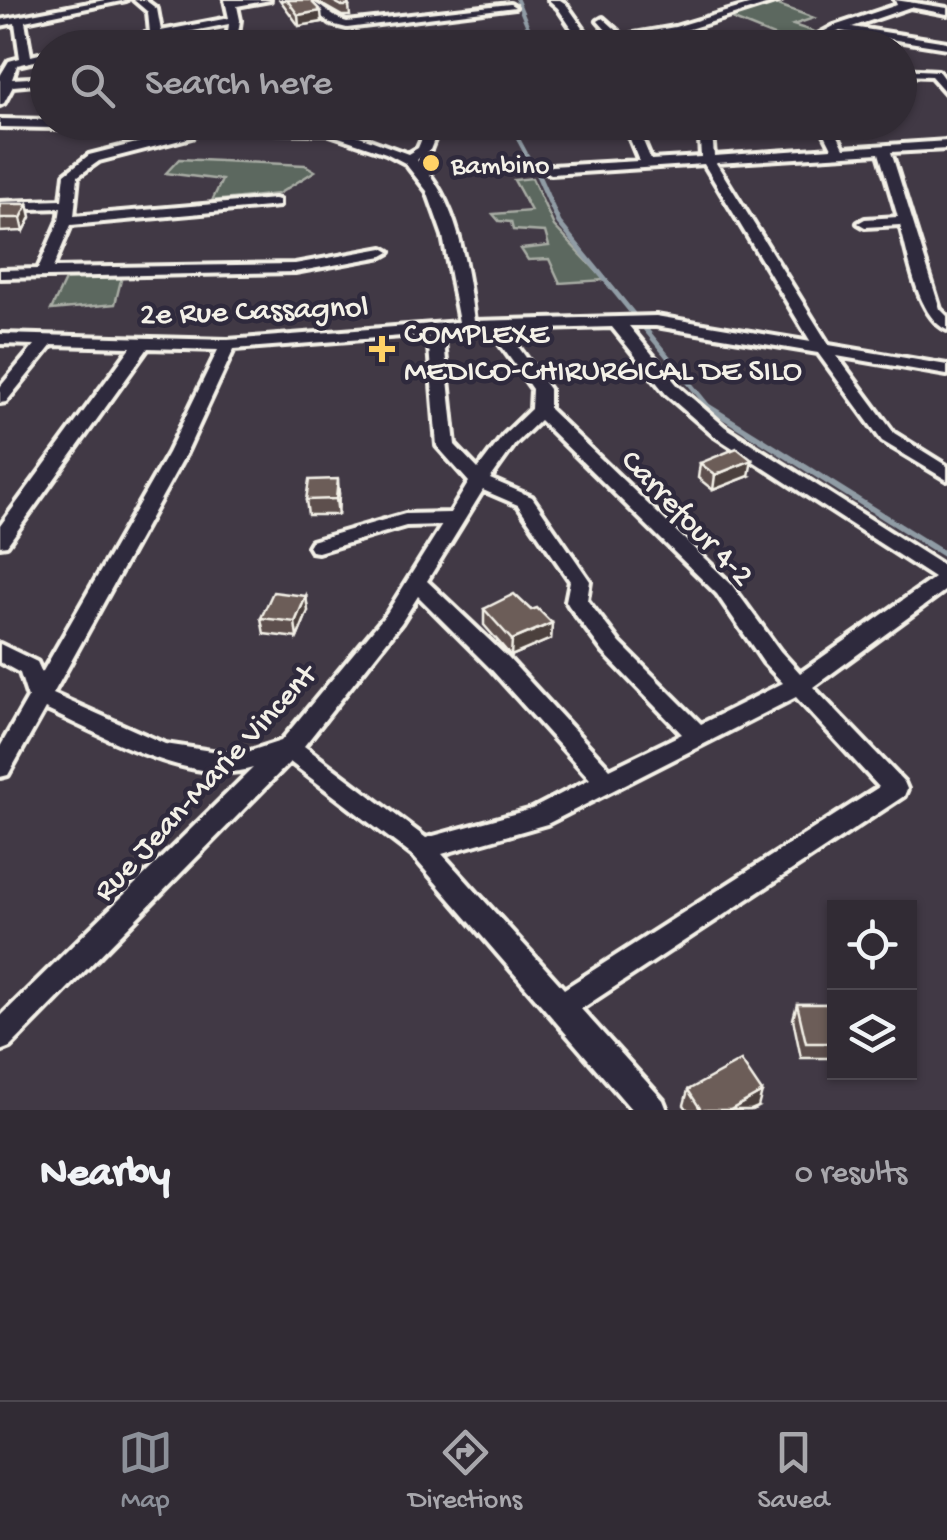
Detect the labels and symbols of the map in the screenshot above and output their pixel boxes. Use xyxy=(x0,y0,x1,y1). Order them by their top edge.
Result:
place label: Bambino xyxy=(450,151,549,184)
marker: Bambino xyxy=(420,152,442,174)
street label: 2e Rue Cassagnol xyxy=(139,290,369,336)
place label: COMPLEXE MEDICO-CHIRURGICAL DE SILO xyxy=(404,317,802,392)
marker: COMPLEXE MEDICO-CHIRURGICAL DE SILO xyxy=(369,336,395,362)
street label: Carrefour 4-2 xyxy=(611,443,760,596)
street label: Rue Jean-Marie Vincent xyxy=(87,656,328,911)

